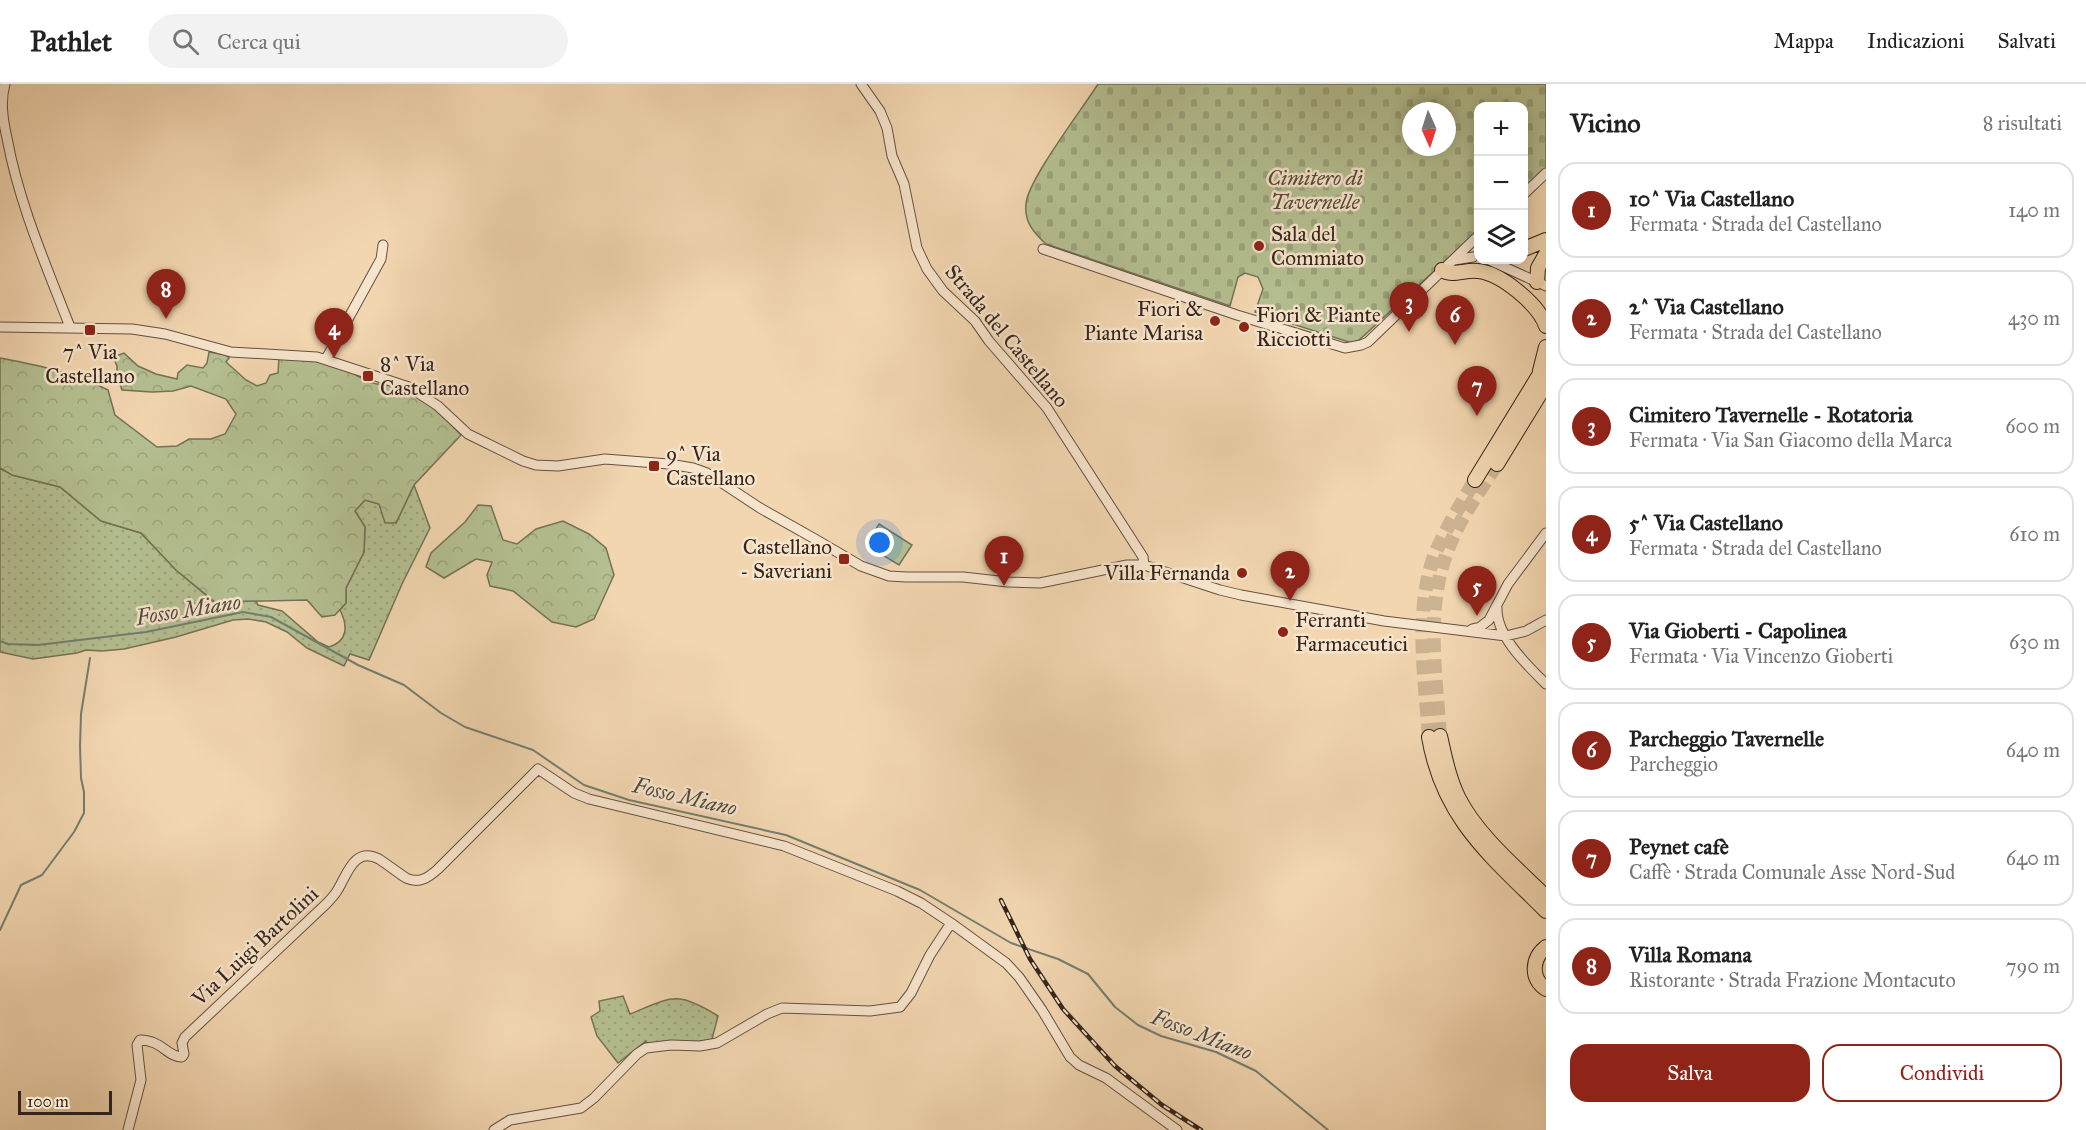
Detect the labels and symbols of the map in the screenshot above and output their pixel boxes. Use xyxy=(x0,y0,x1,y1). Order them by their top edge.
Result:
north arrow xyxy=(1402,102,1456,156)
park label: Cimitero di Tavernelle xyxy=(1267,165,1363,215)
place label: Sala del Commiato xyxy=(1271,221,1364,271)
marker: Sala del Commiato xyxy=(1252,239,1266,253)
street label: Strada del Castellano xyxy=(939,259,1075,413)
pin: 8 xyxy=(146,270,186,319)
pin: 3 xyxy=(1390,282,1428,332)
place label: Fiori & Piante Marisa xyxy=(1084,296,1203,346)
pin: 6 xyxy=(1436,296,1474,345)
place label: Fiori & Piante Ricciotti xyxy=(1256,302,1381,352)
pin: 4 xyxy=(314,308,354,358)
marker: Fiori & Piante Marisa xyxy=(1208,314,1222,328)
marker: Fiori & Piante Ricciotti xyxy=(1237,320,1251,334)
marker: 7^ Via Castellano xyxy=(83,323,97,337)
place label: 7^ Via Castellano xyxy=(45,339,135,389)
place label: 8^ Via Castellano xyxy=(380,351,470,401)
pin: 7 xyxy=(1458,366,1496,416)
marker: 8^ Via Castellano xyxy=(361,369,375,383)
place label: 9^ Via Castellano xyxy=(666,441,756,491)
marker: 9^ Via Castellano xyxy=(647,459,661,473)
your location xyxy=(865,528,894,557)
place label: Castellano - Saveriani xyxy=(740,534,832,584)
pin: 1 xyxy=(984,536,1024,586)
marker: Castellano - Saveriani xyxy=(837,552,851,566)
pin: 2 xyxy=(1270,552,1310,601)
place label: Villa Fernanda xyxy=(1103,560,1230,586)
marker: Villa Fernanda xyxy=(1235,566,1249,580)
pin: 5 xyxy=(1458,566,1496,616)
water label: Fosso Miano xyxy=(133,588,243,631)
place label: Ferranti Farmaceutici xyxy=(1295,607,1408,657)
marker: Ferranti Farmaceutici xyxy=(1276,625,1290,639)
water label: Fosso Miano xyxy=(629,771,740,822)
street label: Via Luigi Bartolini xyxy=(186,881,324,1012)
water label: Fosso Miano xyxy=(1147,1003,1256,1066)
scale bar xyxy=(18,1088,112,1116)

